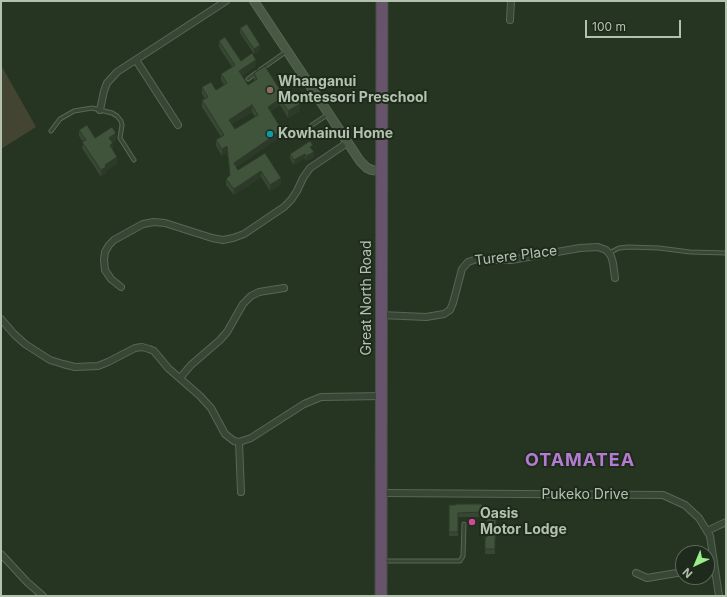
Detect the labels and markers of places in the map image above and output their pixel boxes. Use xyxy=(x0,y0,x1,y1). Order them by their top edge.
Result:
place label: Whanganui Montessori Preschool xyxy=(278,74,427,106)
marker: Whanganui Montessori Preschool xyxy=(265,85,275,95)
place label: Kowhainui Home xyxy=(278,126,393,142)
marker: Kowhainui Home xyxy=(265,129,275,139)
place label: Oasis Motor Lodge xyxy=(480,506,567,538)
marker: Oasis Motor Lodge xyxy=(467,517,477,527)

